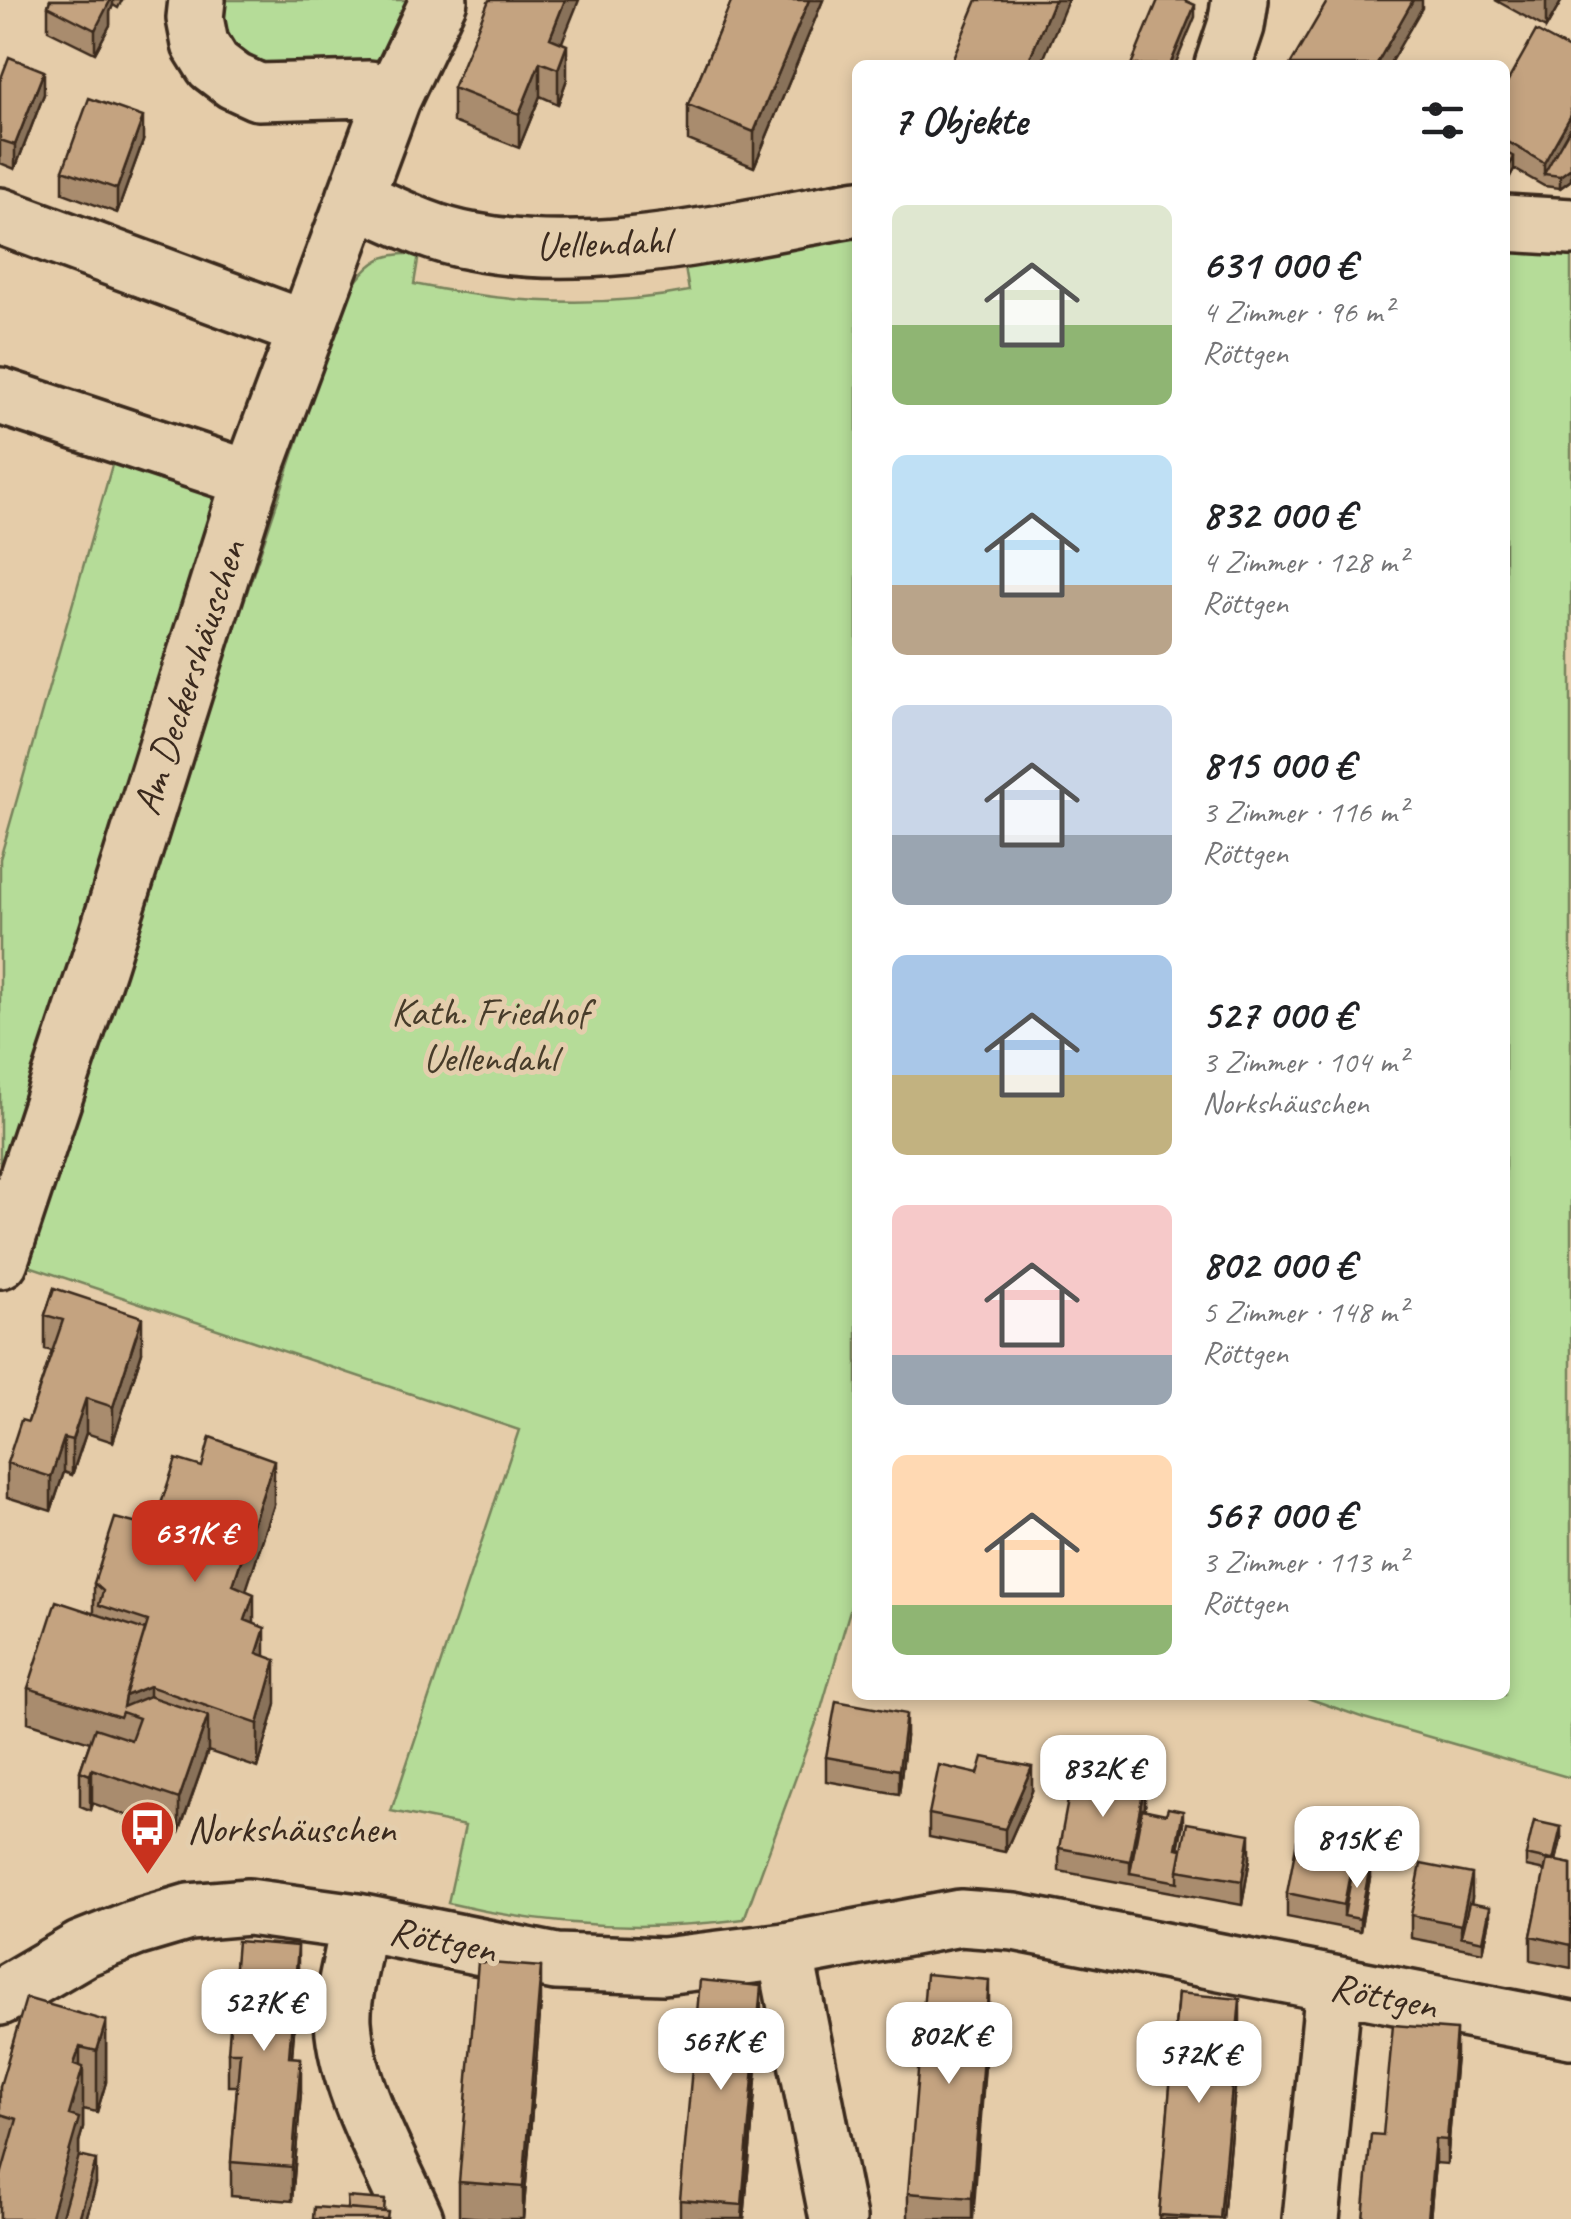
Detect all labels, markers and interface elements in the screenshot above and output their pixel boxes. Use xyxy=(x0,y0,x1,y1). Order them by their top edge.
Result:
icon: filters xyxy=(1415,93,1470,148)
text: 7 Objekte xyxy=(892,94,1027,147)
street label: Uellendahl xyxy=(535,214,678,271)
text: 631 000 € xyxy=(1202,238,1356,291)
icon: home xyxy=(972,245,1092,365)
text: 4 Zimmer · 96 m² xyxy=(1202,291,1392,332)
text: Röttgen xyxy=(1202,332,1288,373)
text: 832 000 € xyxy=(1202,488,1355,541)
icon: home xyxy=(972,495,1092,615)
street label: Am Deckershäuschen xyxy=(121,533,257,821)
text: 4 Zimmer · 128 m² xyxy=(1202,541,1407,582)
text: Röttgen xyxy=(1202,582,1288,623)
text: 815 000 € xyxy=(1202,738,1354,791)
icon: home xyxy=(972,745,1092,865)
text: 3 Zimmer · 116 m² xyxy=(1202,791,1407,832)
text: Röttgen xyxy=(1202,832,1288,873)
park label: Kath. Friedhof Uellendahl xyxy=(391,987,597,1083)
text: 527 000 € xyxy=(1202,988,1354,1041)
icon: home xyxy=(972,995,1092,1115)
text: 3 Zimmer · 104 m² xyxy=(1202,1041,1407,1082)
text: Norkshäuschen xyxy=(1202,1082,1369,1123)
text: 802 000 € xyxy=(1202,1238,1355,1291)
icon: home xyxy=(972,1245,1092,1365)
text: 5 Zimmer · 148 m² xyxy=(1202,1291,1407,1332)
text: Röttgen xyxy=(1202,1332,1288,1373)
text: 567 000 € xyxy=(1202,1488,1355,1541)
icon: home xyxy=(972,1495,1092,1615)
pin: 631K € xyxy=(114,1500,276,1585)
text: 631K € xyxy=(154,1512,236,1553)
text: 3 Zimmer · 113 m² xyxy=(1202,1541,1407,1582)
text: Röttgen xyxy=(1202,1582,1288,1623)
pin: 832K € xyxy=(1022,1735,1184,1820)
text: 832K € xyxy=(1062,1747,1144,1788)
bus stop icon: Norkshäuschen xyxy=(118,1798,178,1877)
place label: Norkshäuschen xyxy=(187,1804,396,1854)
pin: 815K € xyxy=(1276,1806,1438,1891)
text: 815K € xyxy=(1316,1818,1398,1859)
street label: Röttgen xyxy=(385,1905,501,1975)
street label: Röttgen xyxy=(1326,1961,1442,2031)
pin: 527K € xyxy=(183,1969,345,2054)
text: 527K € xyxy=(224,1981,304,2022)
pin: 802K € xyxy=(868,2002,1030,2087)
pin: 567K € xyxy=(640,2008,802,2093)
text: 802K € xyxy=(908,2014,990,2055)
text: 567K € xyxy=(680,2020,762,2061)
pin: 572K € xyxy=(1118,2021,1280,2106)
text: 572K € xyxy=(1159,2033,1239,2074)

